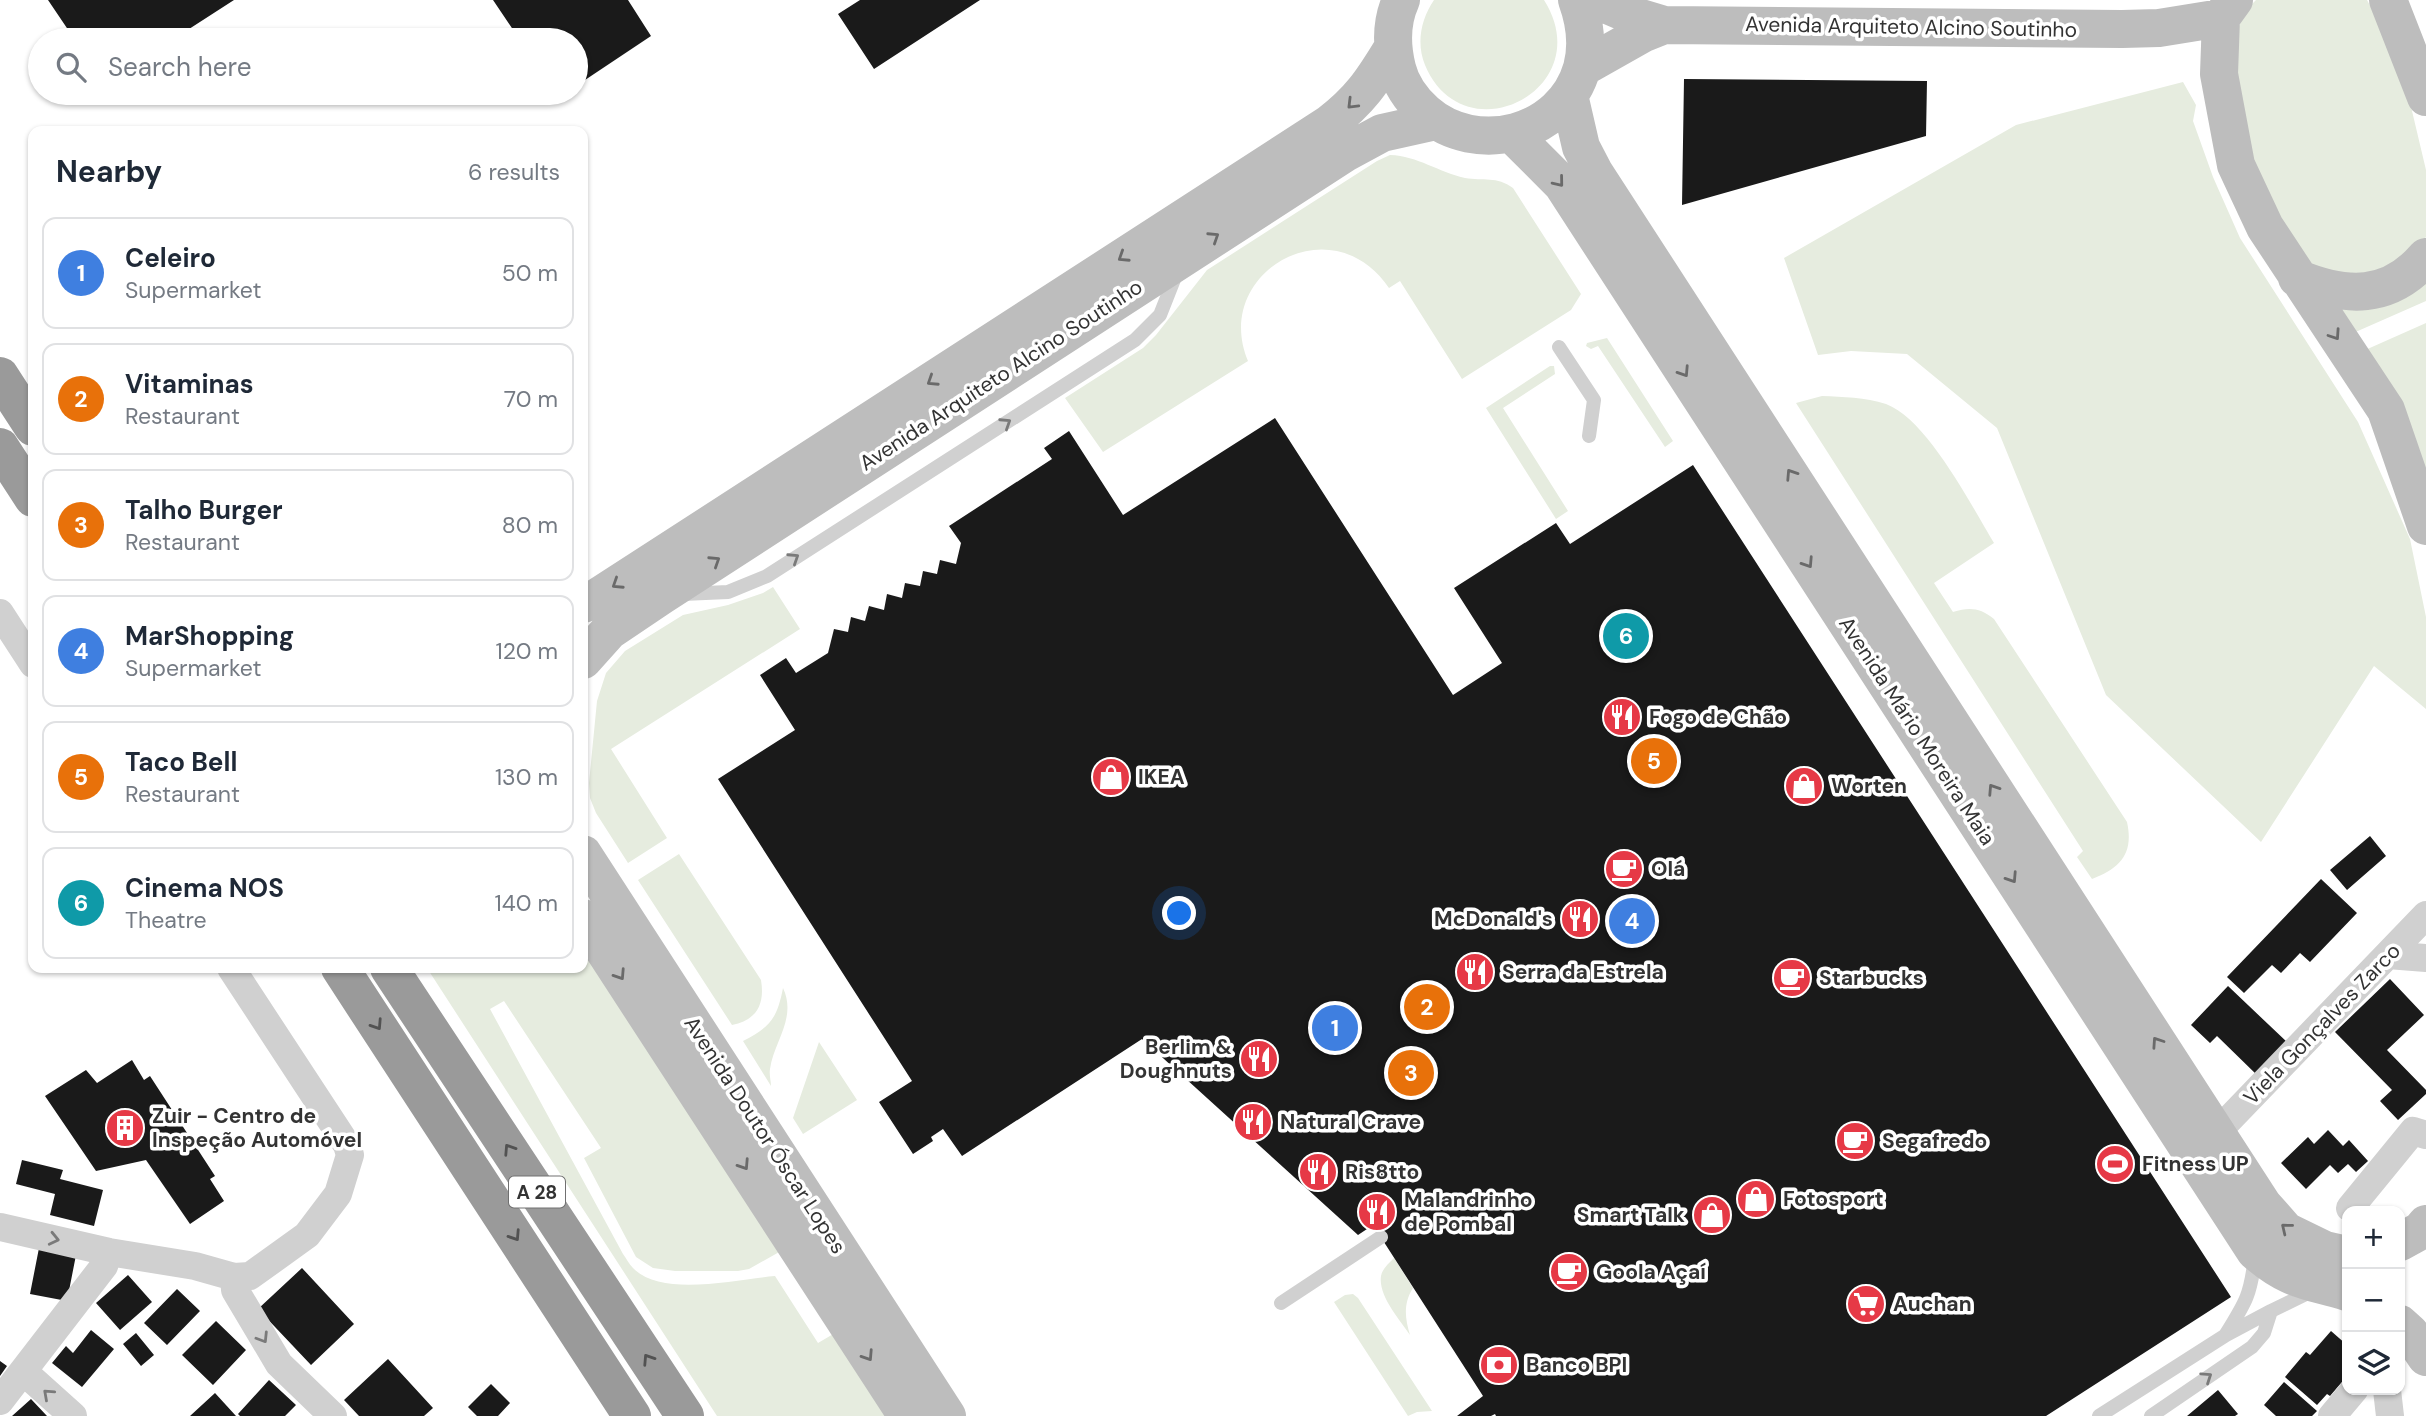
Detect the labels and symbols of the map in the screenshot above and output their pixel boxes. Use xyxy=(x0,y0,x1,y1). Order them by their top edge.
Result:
street label: Avenida Arquiteto Alcino Soutinho xyxy=(1745,10,2077,44)
one-way arrow xyxy=(1348,96,1361,109)
one-way arrow xyxy=(1551,174,1563,187)
one-way arrow xyxy=(1207,233,1220,246)
one-way arrow xyxy=(1117,249,1130,262)
street label: Avenida Arquiteto Alcino Soutinho xyxy=(854,273,1148,477)
one-way arrow xyxy=(2326,327,2339,340)
one-way arrow xyxy=(1676,365,1689,378)
one-way arrow xyxy=(926,373,939,386)
one-way arrow xyxy=(999,418,1012,431)
one-way arrow xyxy=(1786,469,1799,482)
one-way arrow xyxy=(786,554,799,567)
one-way arrow xyxy=(707,556,720,569)
one-way arrow xyxy=(1800,556,1813,569)
one-way arrow xyxy=(612,576,625,589)
pin: 6 xyxy=(1603,610,1649,662)
street label: Avenida Mário Moreira Maia xyxy=(1832,611,2002,851)
restaurant icon: Fogo de Chão xyxy=(1601,696,1643,738)
place label: Fogo de Chão xyxy=(1649,703,1787,731)
pin: 5 xyxy=(1631,735,1677,787)
shop icon: IKEA xyxy=(1090,756,1132,798)
place label: IKEA xyxy=(1138,763,1185,791)
shop icon: Worten xyxy=(1783,765,1825,807)
place label: Worten xyxy=(1831,772,1907,800)
one-way arrow xyxy=(1988,784,2001,797)
cafe icon: Olá xyxy=(1603,848,1645,890)
place label: Olá xyxy=(1651,855,1685,883)
one-way arrow xyxy=(2003,870,2016,883)
pin: 4 xyxy=(1609,895,1655,947)
your location xyxy=(1162,896,1196,930)
restaurant icon: McDonald's xyxy=(1559,898,1601,940)
place label: McDonald's xyxy=(1434,905,1553,933)
street label: Viela Gonçalves Zarco xyxy=(2237,937,2407,1111)
restaurant icon: Serra da Estrela xyxy=(1454,951,1496,993)
cafe icon: Starbucks xyxy=(1771,957,1813,999)
place label: Serra da Estrela xyxy=(1502,958,1664,986)
place label: Starbucks xyxy=(1819,964,1924,992)
one-way arrow xyxy=(612,967,624,980)
pin: 2 xyxy=(1404,981,1450,1033)
pin: 1 xyxy=(1312,1002,1358,1054)
street label: Avenida Doutor Óscar Lopes xyxy=(678,1011,852,1259)
one-way arrow xyxy=(369,1017,382,1030)
place label: Berlim & Doughnuts xyxy=(1120,1033,1232,1085)
one-way arrow xyxy=(2153,1037,2165,1050)
restaurant icon: Berlim & Doughnuts xyxy=(1238,1038,1280,1080)
pin: 3 xyxy=(1388,1047,1434,1099)
restaurant icon: Natural Crave xyxy=(1232,1101,1274,1143)
place label: Zuir - Centro de Inspeção Automóvel xyxy=(152,1102,362,1154)
building icon: Zuir - Centro de Inspeção Automóvel xyxy=(104,1107,146,1149)
place label: Natural Crave xyxy=(1280,1108,1421,1136)
cafe icon: Segafredo xyxy=(1834,1120,1876,1162)
place label: Segafredo xyxy=(1882,1127,1987,1155)
sports icon: Fitness UP xyxy=(2094,1143,2136,1185)
one-way arrow xyxy=(505,1144,517,1157)
place label: Fitness UP xyxy=(2142,1150,2249,1178)
restaurant icon: Ris8tto xyxy=(1297,1151,1339,1193)
one-way arrow xyxy=(736,1158,749,1171)
place label: Ris8tto xyxy=(1345,1158,1419,1186)
road number: A 28 xyxy=(509,1176,565,1208)
shop icon: Fotosport xyxy=(1735,1178,1777,1220)
place label: Fotosport xyxy=(1783,1185,1884,1213)
place label: Malandrinho de Pombal xyxy=(1404,1186,1533,1238)
restaurant icon: Malandrinho de Pombal xyxy=(1356,1191,1398,1233)
shop icon: Smart Talk xyxy=(1691,1194,1733,1236)
place label: Smart Talk xyxy=(1577,1201,1685,1229)
one-way arrow xyxy=(2281,1223,2294,1236)
one-way arrow xyxy=(507,1228,520,1241)
one-way arrow xyxy=(48,1231,60,1246)
cafe icon: Goola Açaí xyxy=(1548,1251,1590,1293)
place label: Goola Açaí xyxy=(1596,1258,1706,1286)
supermarket icon: Auchan xyxy=(1845,1283,1887,1325)
place label: Auchan xyxy=(1893,1290,1972,1318)
one-way arrow xyxy=(255,1330,268,1343)
bank icon: Banco BPI xyxy=(1478,1344,1520,1386)
one-way arrow xyxy=(860,1349,873,1362)
place label: Banco BPI xyxy=(1526,1351,1627,1379)
one-way arrow xyxy=(643,1354,656,1367)
one-way arrow xyxy=(2199,1373,2212,1385)
one-way arrow xyxy=(43,1390,56,1402)

